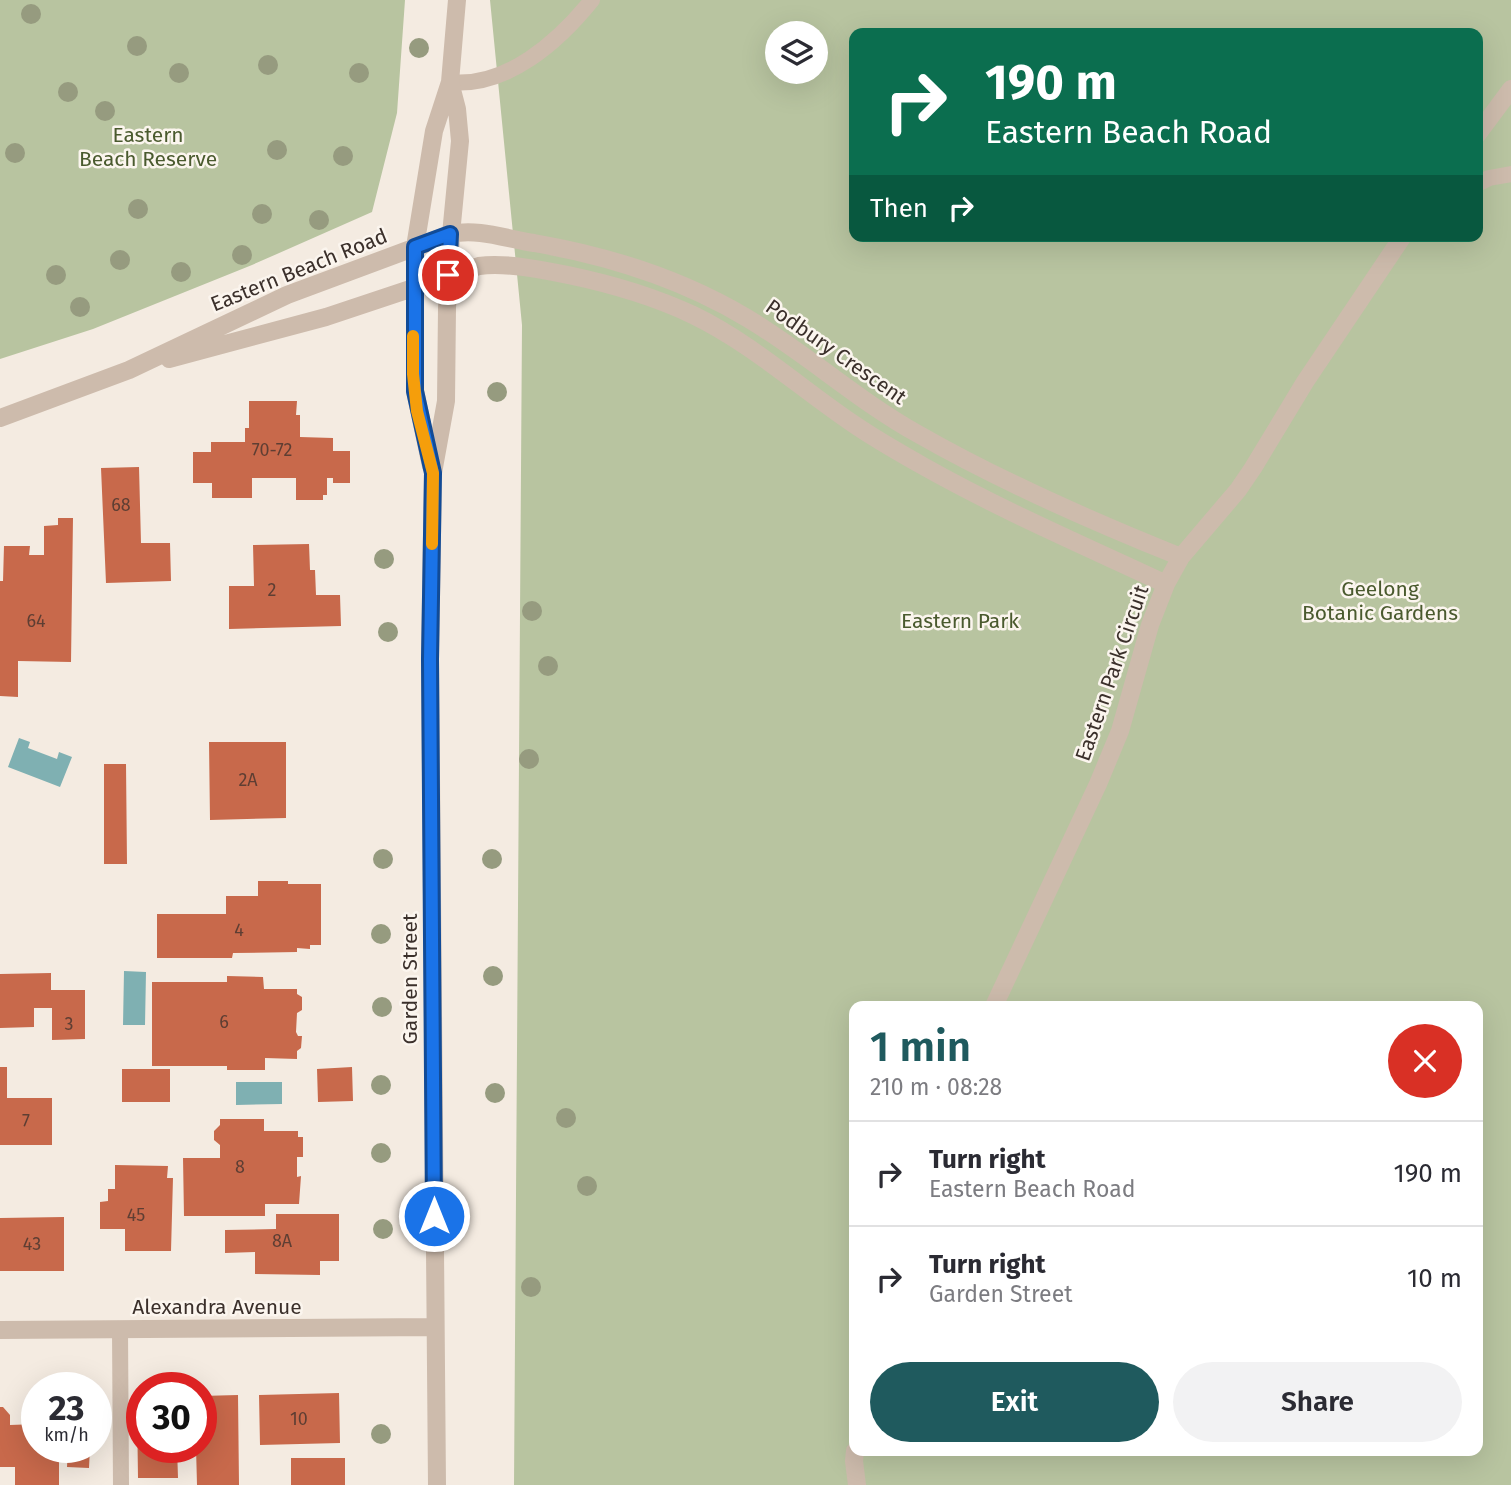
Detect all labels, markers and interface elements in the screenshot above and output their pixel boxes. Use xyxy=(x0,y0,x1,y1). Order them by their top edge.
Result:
map controls xyxy=(765,21,828,84)
button: layers xyxy=(765,21,828,84)
text: 190 m xyxy=(985,53,1117,112)
icon: right xyxy=(870,56,961,147)
text: Eastern Beach Road xyxy=(985,113,1272,151)
park label: Eastern Beach Reserve xyxy=(79,122,217,172)
icon: right xyxy=(942,189,980,227)
text: Then xyxy=(870,193,928,224)
street label: Eastern Beach Road xyxy=(207,223,391,317)
pin xyxy=(418,245,478,305)
icon: arrive xyxy=(429,256,467,294)
street label: Podbury Crescent xyxy=(760,294,912,411)
house number: 70-72 xyxy=(252,439,292,461)
house number: 68 xyxy=(111,494,131,516)
park label: Geelong Botanic Gardens xyxy=(1302,576,1458,626)
house number: 2 xyxy=(268,579,277,601)
street label: Eastern Park Circuit xyxy=(1070,581,1154,764)
park label: Eastern Park xyxy=(901,608,1019,634)
house number: 64 xyxy=(26,610,46,632)
house number: 2A xyxy=(238,769,258,791)
street label: Garden Street xyxy=(397,913,423,1045)
house number: 4 xyxy=(234,919,244,941)
house number: 6 xyxy=(219,1011,229,1033)
house number: 3 xyxy=(65,1013,73,1035)
text: 1 min xyxy=(870,1022,971,1072)
button: close xyxy=(1388,1024,1462,1098)
text: 210 m · 08:28 xyxy=(870,1073,1002,1101)
house number: 7 xyxy=(22,1110,30,1132)
text: Turn right xyxy=(929,1144,1046,1175)
icon: right xyxy=(870,1155,908,1193)
house number: 8 xyxy=(235,1156,245,1178)
text: 190 m xyxy=(1393,1158,1462,1189)
text: Eastern Beach Road xyxy=(929,1175,1135,1203)
position arrow xyxy=(397,1179,471,1253)
house number: 45 xyxy=(127,1204,145,1226)
house number: 8A xyxy=(272,1230,293,1252)
house number: 43 xyxy=(23,1233,41,1255)
text: Turn right xyxy=(929,1249,1046,1280)
icon: right xyxy=(870,1260,908,1298)
text: 10 m xyxy=(1407,1263,1462,1294)
text: Garden Street xyxy=(929,1280,1072,1308)
street label: Alexandra Avenue xyxy=(132,1294,302,1320)
button: Exit xyxy=(870,1362,1159,1442)
button: Share xyxy=(1173,1362,1462,1442)
speed limit sign: 30 xyxy=(126,1372,217,1463)
text: 23 xyxy=(48,1387,85,1429)
house number: 10 xyxy=(290,1408,308,1430)
text: km/h xyxy=(44,1424,89,1446)

